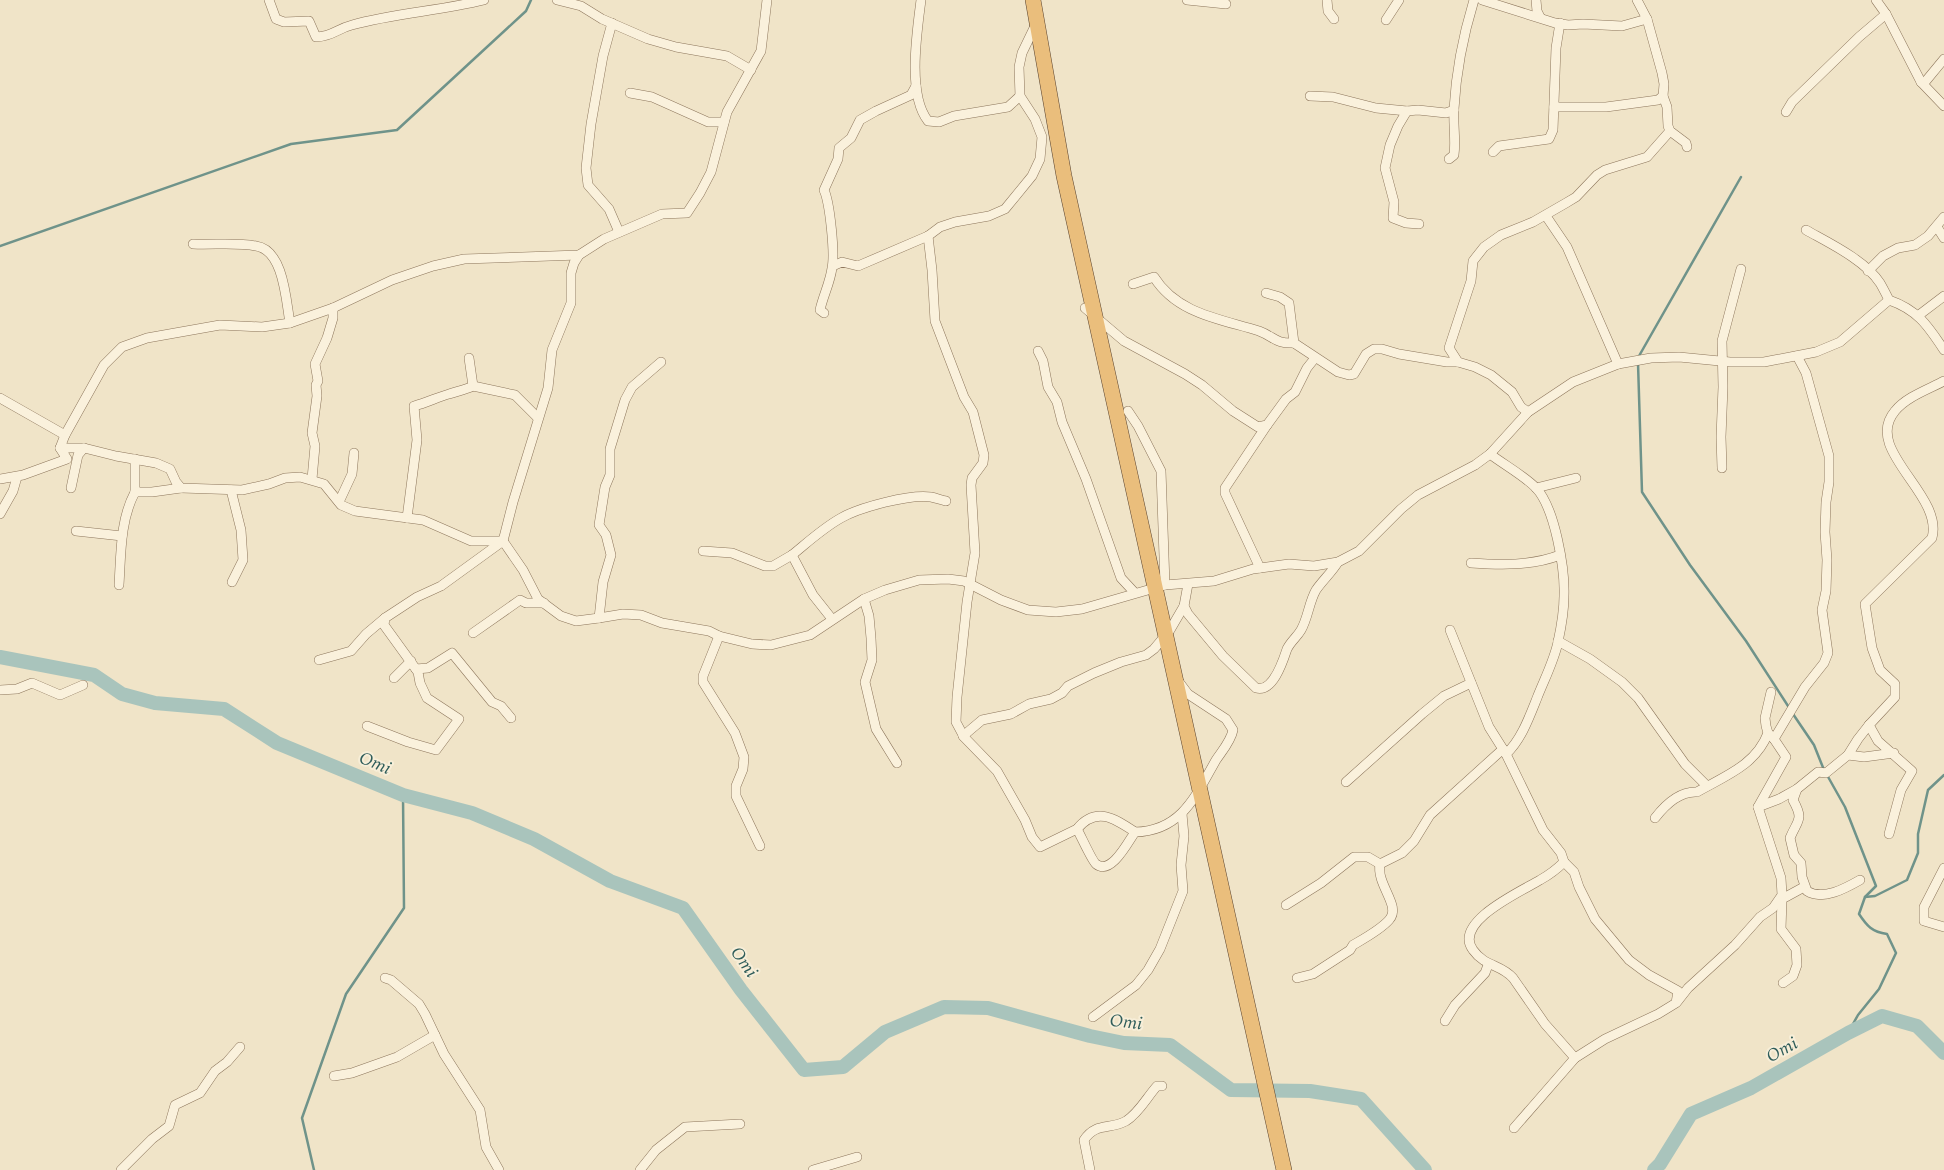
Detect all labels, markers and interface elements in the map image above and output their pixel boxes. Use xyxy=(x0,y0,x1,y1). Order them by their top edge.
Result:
water label: Omi xyxy=(355,744,395,782)
water label: Omi xyxy=(724,941,764,983)
water label: Omi xyxy=(1108,1007,1144,1037)
water label: Omi xyxy=(1761,1030,1803,1070)

